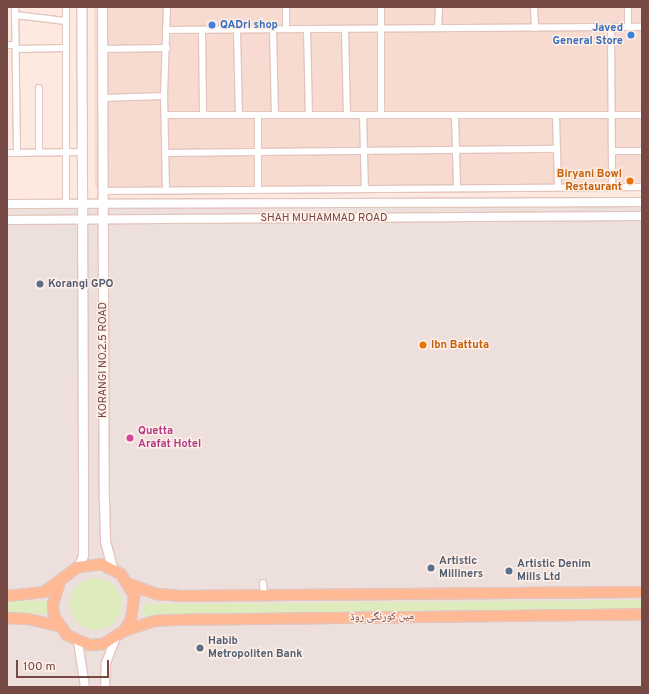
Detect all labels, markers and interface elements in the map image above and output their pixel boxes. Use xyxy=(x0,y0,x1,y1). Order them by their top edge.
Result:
place label: QADri shop xyxy=(220,18,278,32)
marker: QADri shop xyxy=(207,20,217,30)
place label: Javed General Store xyxy=(553,22,623,48)
marker: Javed General Store xyxy=(626,30,636,40)
place label: Biryani Bowl Restaurant xyxy=(557,168,622,194)
marker: Biryani Bowl Restaurant xyxy=(625,176,635,186)
street label: SHAH MUHAMMAD ROAD xyxy=(260,211,388,225)
place label: Korangi GPO xyxy=(48,277,113,291)
marker: Korangi GPO xyxy=(35,279,45,289)
street label: KORANGI NO.2.5 ROAD xyxy=(96,302,110,418)
place label: Ibn Battuta xyxy=(431,338,489,352)
marker: Ibn Battuta xyxy=(418,340,428,350)
place label: Quetta Arafat Hotel xyxy=(138,425,201,451)
marker: Quetta Arafat Hotel xyxy=(125,433,135,443)
place label: Artistic Milliners xyxy=(439,555,483,581)
place label: Artistic Denim Mills Ltd xyxy=(517,558,591,584)
marker: Artistic Milliners xyxy=(426,563,436,573)
marker: Artistic Denim Mills Ltd xyxy=(504,566,514,576)
street label: مین کورنگی روڈ xyxy=(350,610,414,624)
place label: Habib Metropoliten Bank xyxy=(208,635,302,661)
marker: Habib Metropoliten Bank xyxy=(195,643,205,653)
scale bar xyxy=(18,652,111,678)
text: 100 m xyxy=(23,659,56,675)

